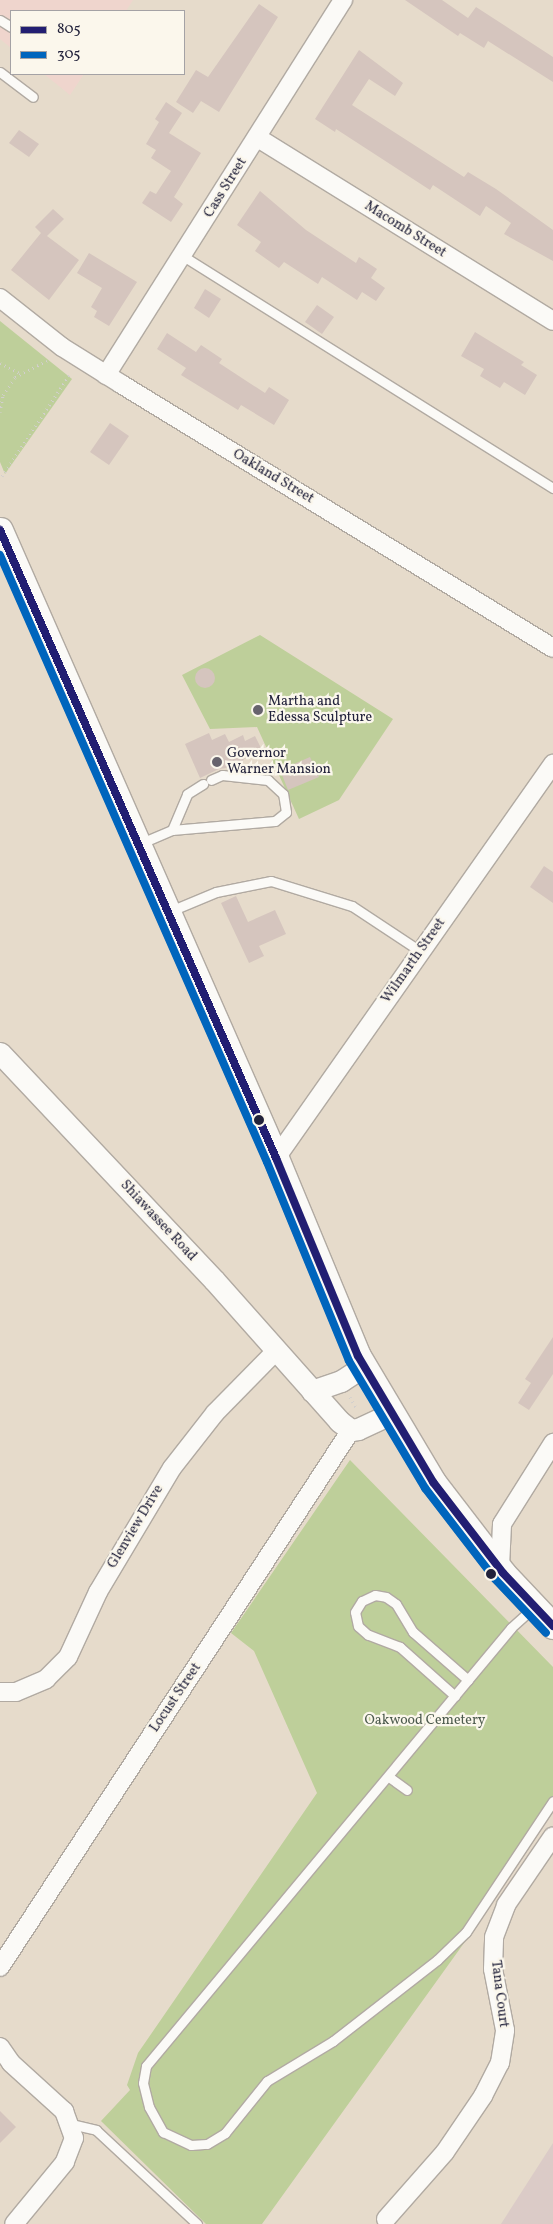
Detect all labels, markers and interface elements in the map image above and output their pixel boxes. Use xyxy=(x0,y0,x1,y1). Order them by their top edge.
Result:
legend xyxy=(10,10,185,75)
text: 805 xyxy=(57,19,81,40)
text: 305 xyxy=(57,44,80,65)
street label: Cass Street xyxy=(201,155,251,221)
street label: Macomb Street xyxy=(361,198,449,262)
street label: Oakland Street xyxy=(229,446,317,508)
place label: Martha and Edessa Sculpture xyxy=(268,694,372,726)
marker: Martha and Edessa Sculpture xyxy=(252,704,264,716)
place label: Governor Warner Mansion xyxy=(227,746,331,779)
marker: Governor Warner Mansion xyxy=(211,756,223,768)
street label: Wilmarth Street xyxy=(378,915,450,1007)
unlabelled marker xyxy=(254,1115,264,1125)
street label: Shiawassee Road xyxy=(116,1177,200,1265)
street label: Glenview Drive xyxy=(104,1482,168,1572)
unlabelled marker xyxy=(486,1569,496,1579)
street label: Locust Street xyxy=(147,1660,205,1736)
park label: Oakwood Cemetery xyxy=(365,1713,485,1729)
street label: Tana Court xyxy=(487,1959,511,2029)

